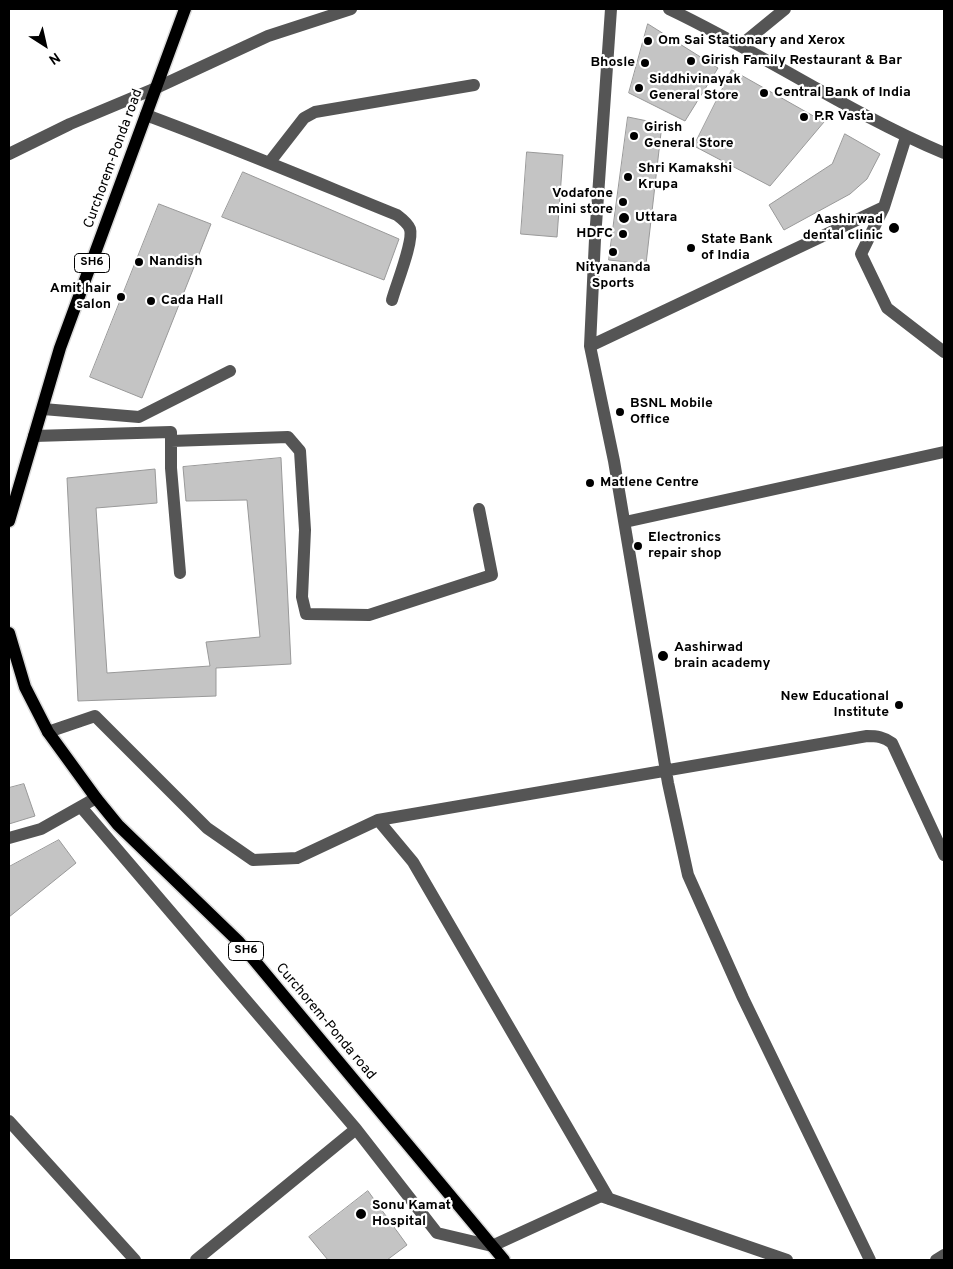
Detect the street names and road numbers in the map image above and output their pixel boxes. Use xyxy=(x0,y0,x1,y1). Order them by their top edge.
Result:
street label: Curchorem-Ponda road xyxy=(81,87,147,231)
road number: SH6 xyxy=(74,254,110,272)
road number: SH6 xyxy=(228,941,264,960)
street label: Curchorem-Ponda road xyxy=(271,960,379,1084)

